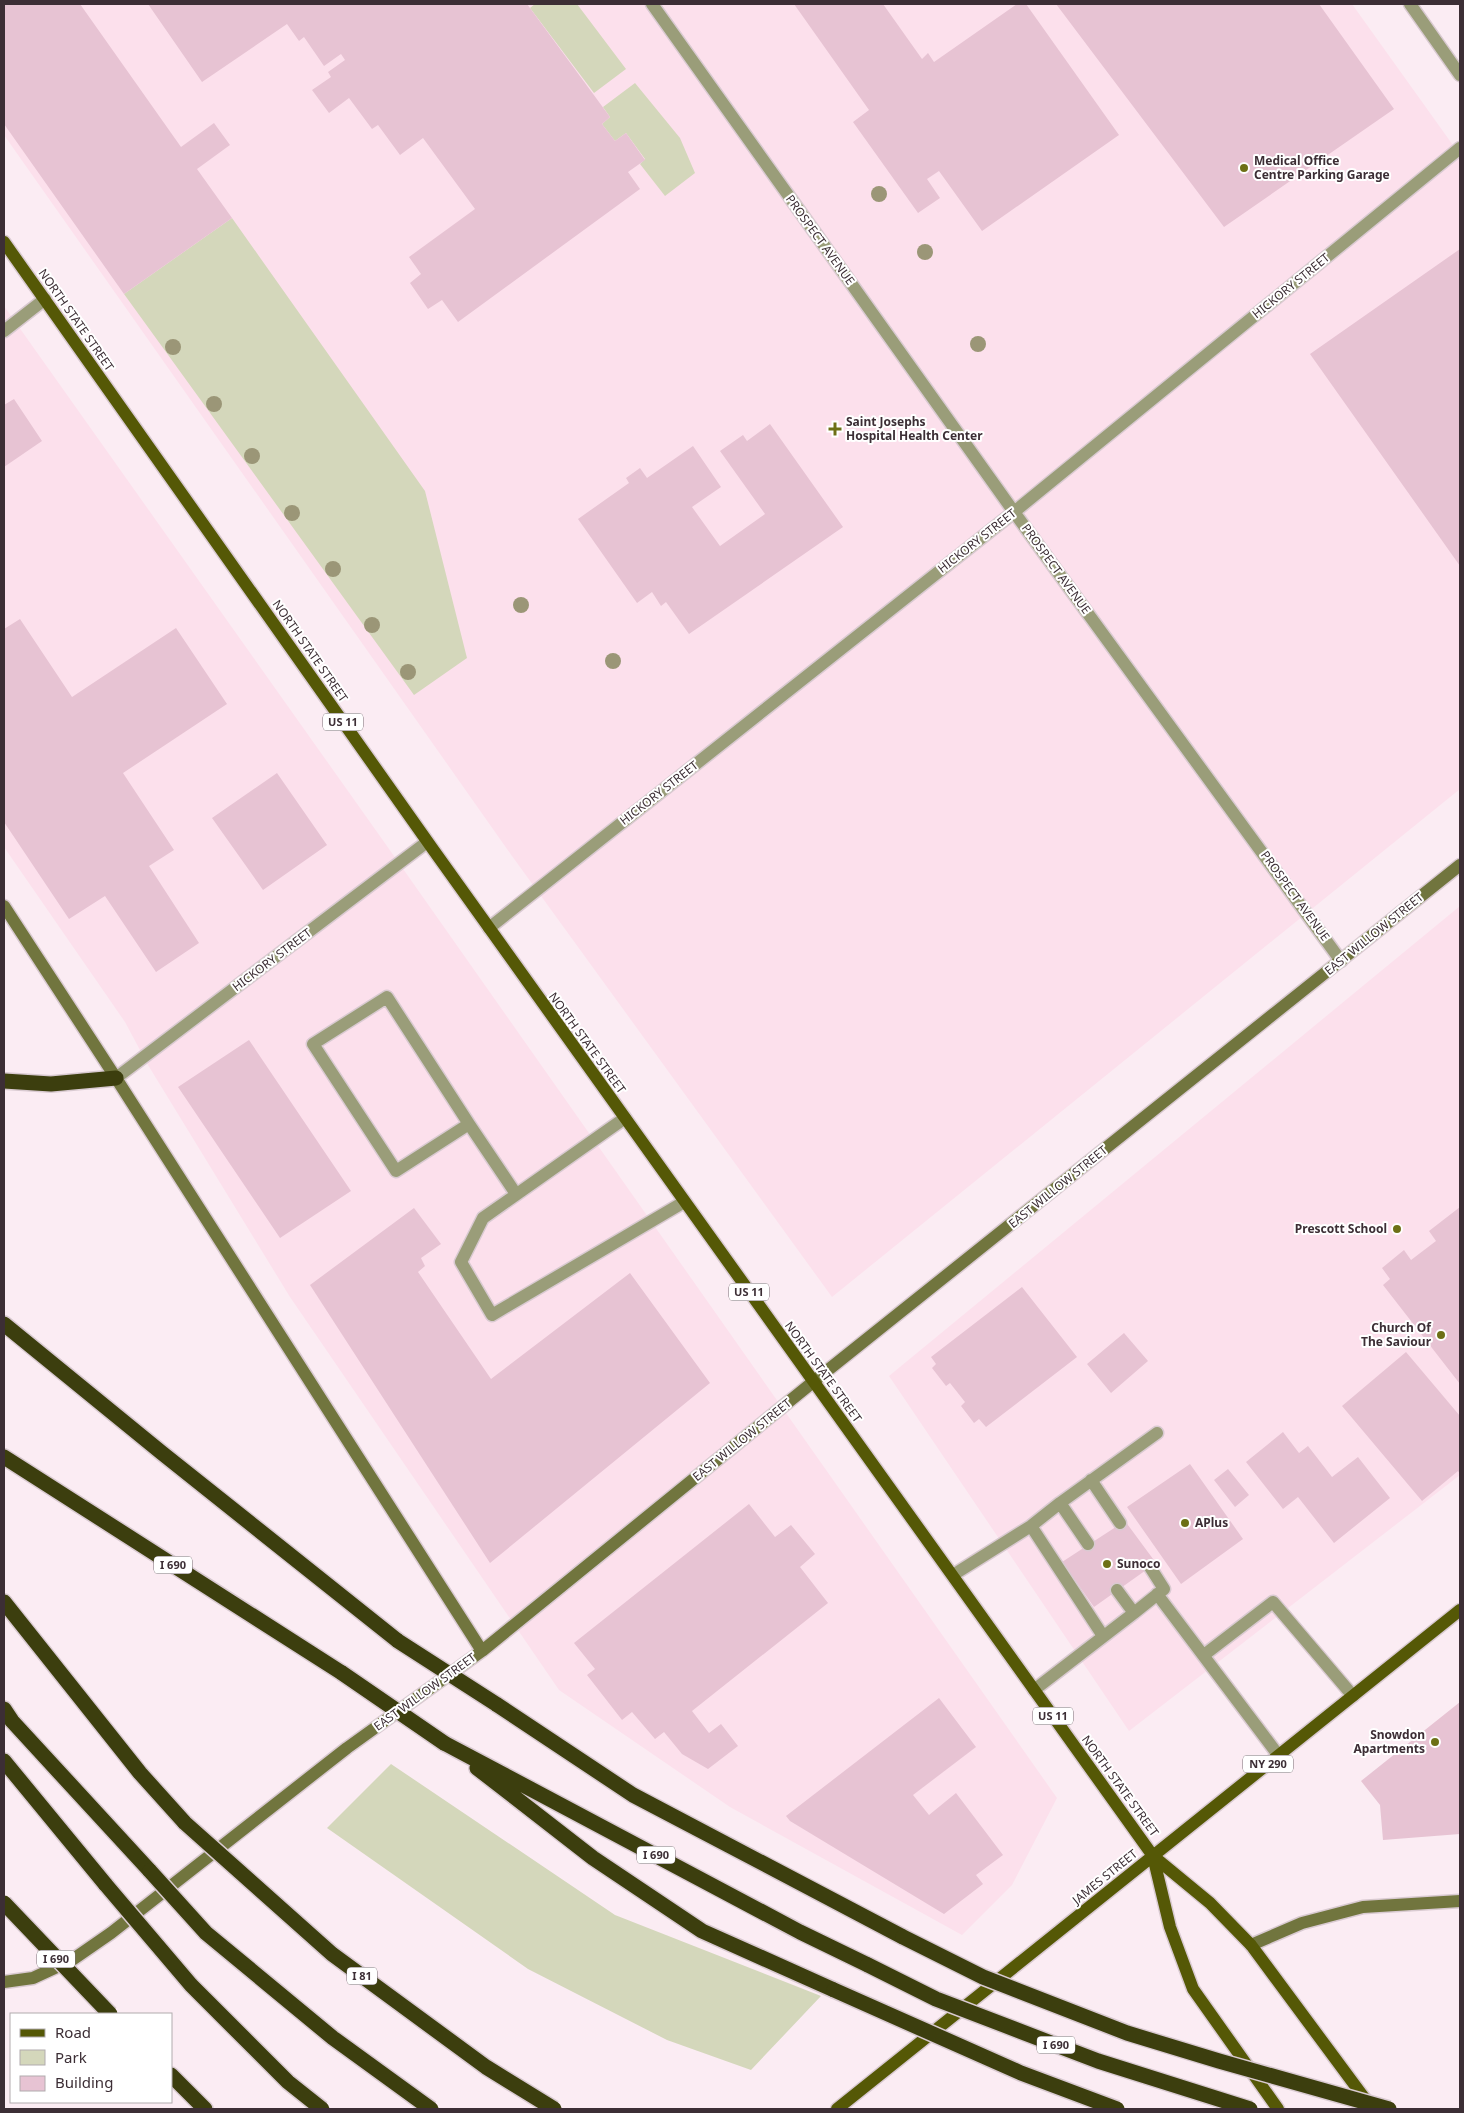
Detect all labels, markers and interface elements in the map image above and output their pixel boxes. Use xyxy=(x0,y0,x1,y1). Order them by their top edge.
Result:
place label: Medical Office Centre Parking Garage xyxy=(1254,152,1390,183)
marker: Medical Office Centre Parking Garage xyxy=(1238,162,1250,174)
street label: PROSPECT AVENUE xyxy=(782,191,859,288)
street label: HICKORY STREET xyxy=(1248,249,1333,322)
street label: NORTH STATE STREET xyxy=(35,265,118,374)
place label: Saint Josephs Hospital Health Center xyxy=(846,413,983,444)
marker: Saint Josephs Hospital Health Center xyxy=(828,422,842,436)
street label: HICKORY STREET xyxy=(934,504,1020,577)
street label: PROSPECT AVENUE xyxy=(1018,520,1095,617)
street label: NORTH STATE STREET xyxy=(269,596,352,705)
road number: US 11 xyxy=(323,714,363,730)
street label: HICKORY STREET xyxy=(616,756,702,829)
street label: PROSPECT AVENUE xyxy=(1257,847,1334,944)
street label: EAST WILLOW STREET xyxy=(1321,888,1427,979)
street label: HICKORY STREET xyxy=(229,924,315,995)
street label: NORTH STATE STREET xyxy=(545,989,630,1097)
street label: EAST WILLOW STREET xyxy=(1005,1141,1111,1232)
place label: Prescott School xyxy=(1295,1220,1387,1237)
marker: Prescott School xyxy=(1391,1223,1403,1235)
road number: US 11 xyxy=(729,1284,769,1300)
street label: NORTH STATE STREET xyxy=(781,1318,866,1426)
place label: Church Of The Saviour xyxy=(1361,1319,1432,1350)
marker: Church Of The Saviour xyxy=(1435,1329,1447,1341)
street label: EAST WILLOW STREET xyxy=(689,1394,795,1485)
place label: APlus xyxy=(1195,1514,1228,1531)
marker: APlus xyxy=(1179,1517,1191,1529)
place label: Sunoco xyxy=(1117,1555,1160,1572)
road number: I 690 xyxy=(154,1556,192,1574)
marker: Sunoco xyxy=(1101,1558,1113,1570)
street label: EAST WILLOW STREET xyxy=(370,1649,480,1734)
road number: US 11 xyxy=(1033,1708,1073,1724)
place label: Snowdon Apartments xyxy=(1353,1726,1425,1757)
street label: NORTH STATE STREET xyxy=(1078,1732,1163,1840)
marker: Snowdon Apartments xyxy=(1429,1736,1441,1748)
road number: NY 290 xyxy=(1243,1756,1293,1772)
street label: JAMES STREET xyxy=(1068,1845,1141,1909)
road number: I 690 xyxy=(637,1846,675,1864)
road number: I 690 xyxy=(37,1950,75,1968)
road number: I 81 xyxy=(347,1968,377,1984)
legend xyxy=(10,2013,172,2103)
text: Road xyxy=(55,2022,91,2042)
road number: I 690 xyxy=(1037,2036,1075,2054)
text: Park xyxy=(55,2047,87,2067)
text: Building xyxy=(55,2072,113,2092)

